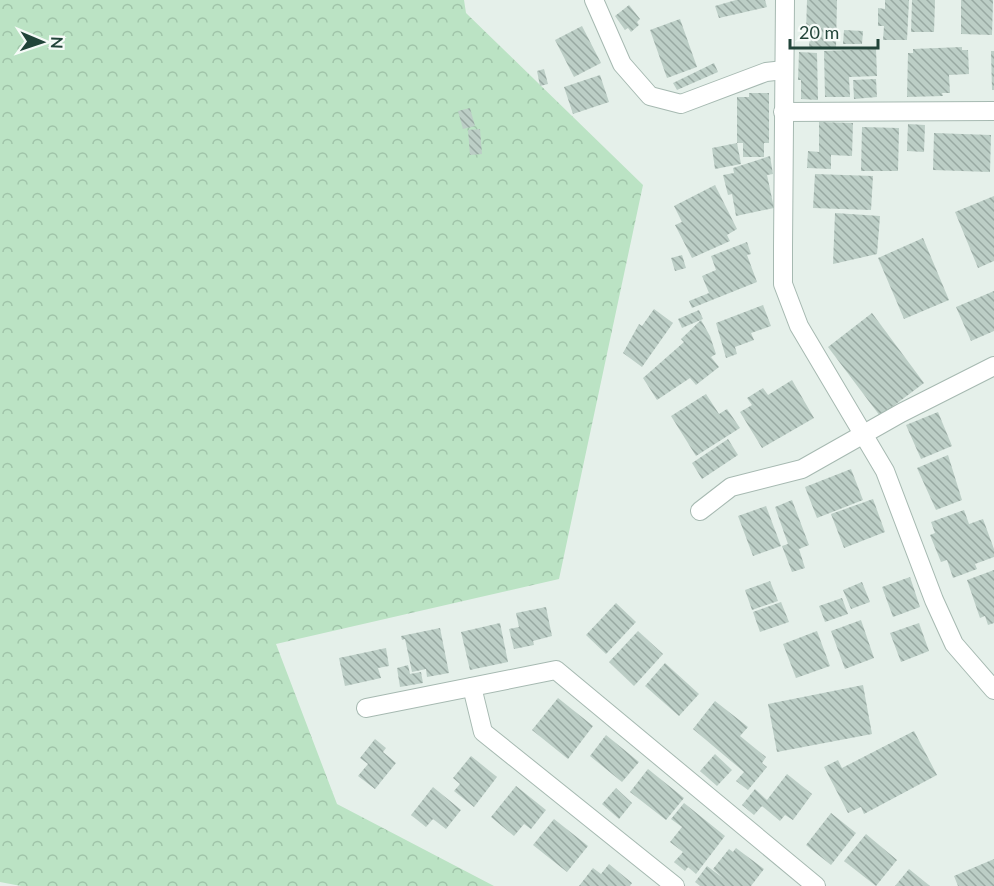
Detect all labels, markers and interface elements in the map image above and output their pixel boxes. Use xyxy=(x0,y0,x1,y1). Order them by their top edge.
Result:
north arrow xyxy=(12,12,72,72)
scale bar xyxy=(790,12,878,50)
text: 20 m xyxy=(799,21,839,43)
text: N xyxy=(48,36,67,49)

